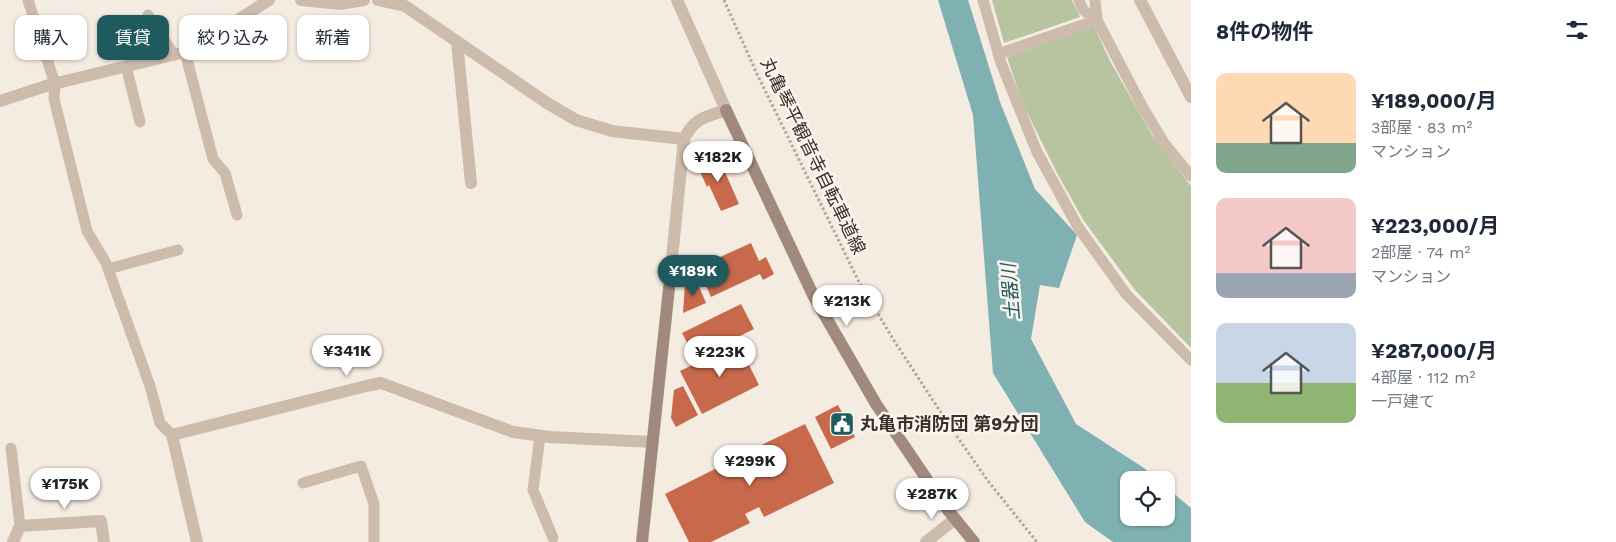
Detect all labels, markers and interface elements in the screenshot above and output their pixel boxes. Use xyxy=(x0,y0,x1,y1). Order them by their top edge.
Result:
chip: 購入 xyxy=(15,15,87,60)
chip: 賃貸 xyxy=(97,15,169,60)
chip: 絞り込み xyxy=(179,15,287,60)
chip: 新着 xyxy=(297,15,369,60)
icon: filters xyxy=(1563,16,1591,44)
text: 8件の物件 xyxy=(1216,19,1313,44)
street label: 丸亀琴平観音寺自転車道線 xyxy=(757,54,870,257)
text: ¥189,000/月 xyxy=(1371,88,1497,113)
icon: home xyxy=(1256,93,1316,153)
text: 3部屋 · 83 m² xyxy=(1371,118,1472,137)
pin: ¥182K xyxy=(683,140,753,183)
text: マンション xyxy=(1371,142,1451,161)
text: ¥182K xyxy=(694,147,742,166)
text: ¥223,000/月 xyxy=(1371,213,1499,238)
icon: home xyxy=(1256,218,1316,278)
text: 2部屋 · 74 m² xyxy=(1371,243,1470,262)
pin: ¥189K xyxy=(658,254,728,297)
text: ¥189K xyxy=(669,261,717,280)
water label: 土器川 xyxy=(996,261,1024,321)
text: マンション xyxy=(1371,267,1451,286)
pin: ¥213K xyxy=(812,284,882,327)
text: ¥213K xyxy=(823,291,871,310)
pin: ¥341K xyxy=(312,334,382,377)
pin: ¥223K xyxy=(685,336,755,378)
text: ¥287,000/月 xyxy=(1371,338,1497,363)
text: ¥341K xyxy=(323,341,371,360)
text: ¥223K xyxy=(695,342,745,361)
icon: home xyxy=(1256,343,1316,403)
text: 4部屋 · 112 m² xyxy=(1371,368,1475,387)
text: 一戸建て xyxy=(1371,392,1435,411)
public building icon: 丸亀市消防団 第9分団 xyxy=(829,411,855,437)
place label: 丸亀市消防団 第9分団 xyxy=(860,413,1038,434)
pin: ¥299K xyxy=(715,444,785,487)
text: ¥299K xyxy=(725,451,776,470)
pin: ¥175K xyxy=(30,468,100,510)
map controls xyxy=(1120,471,1175,526)
button: locate xyxy=(1120,471,1175,526)
text: ¥175K xyxy=(41,474,89,493)
pin: ¥287K xyxy=(897,478,967,520)
text: ¥287K xyxy=(907,484,957,503)

